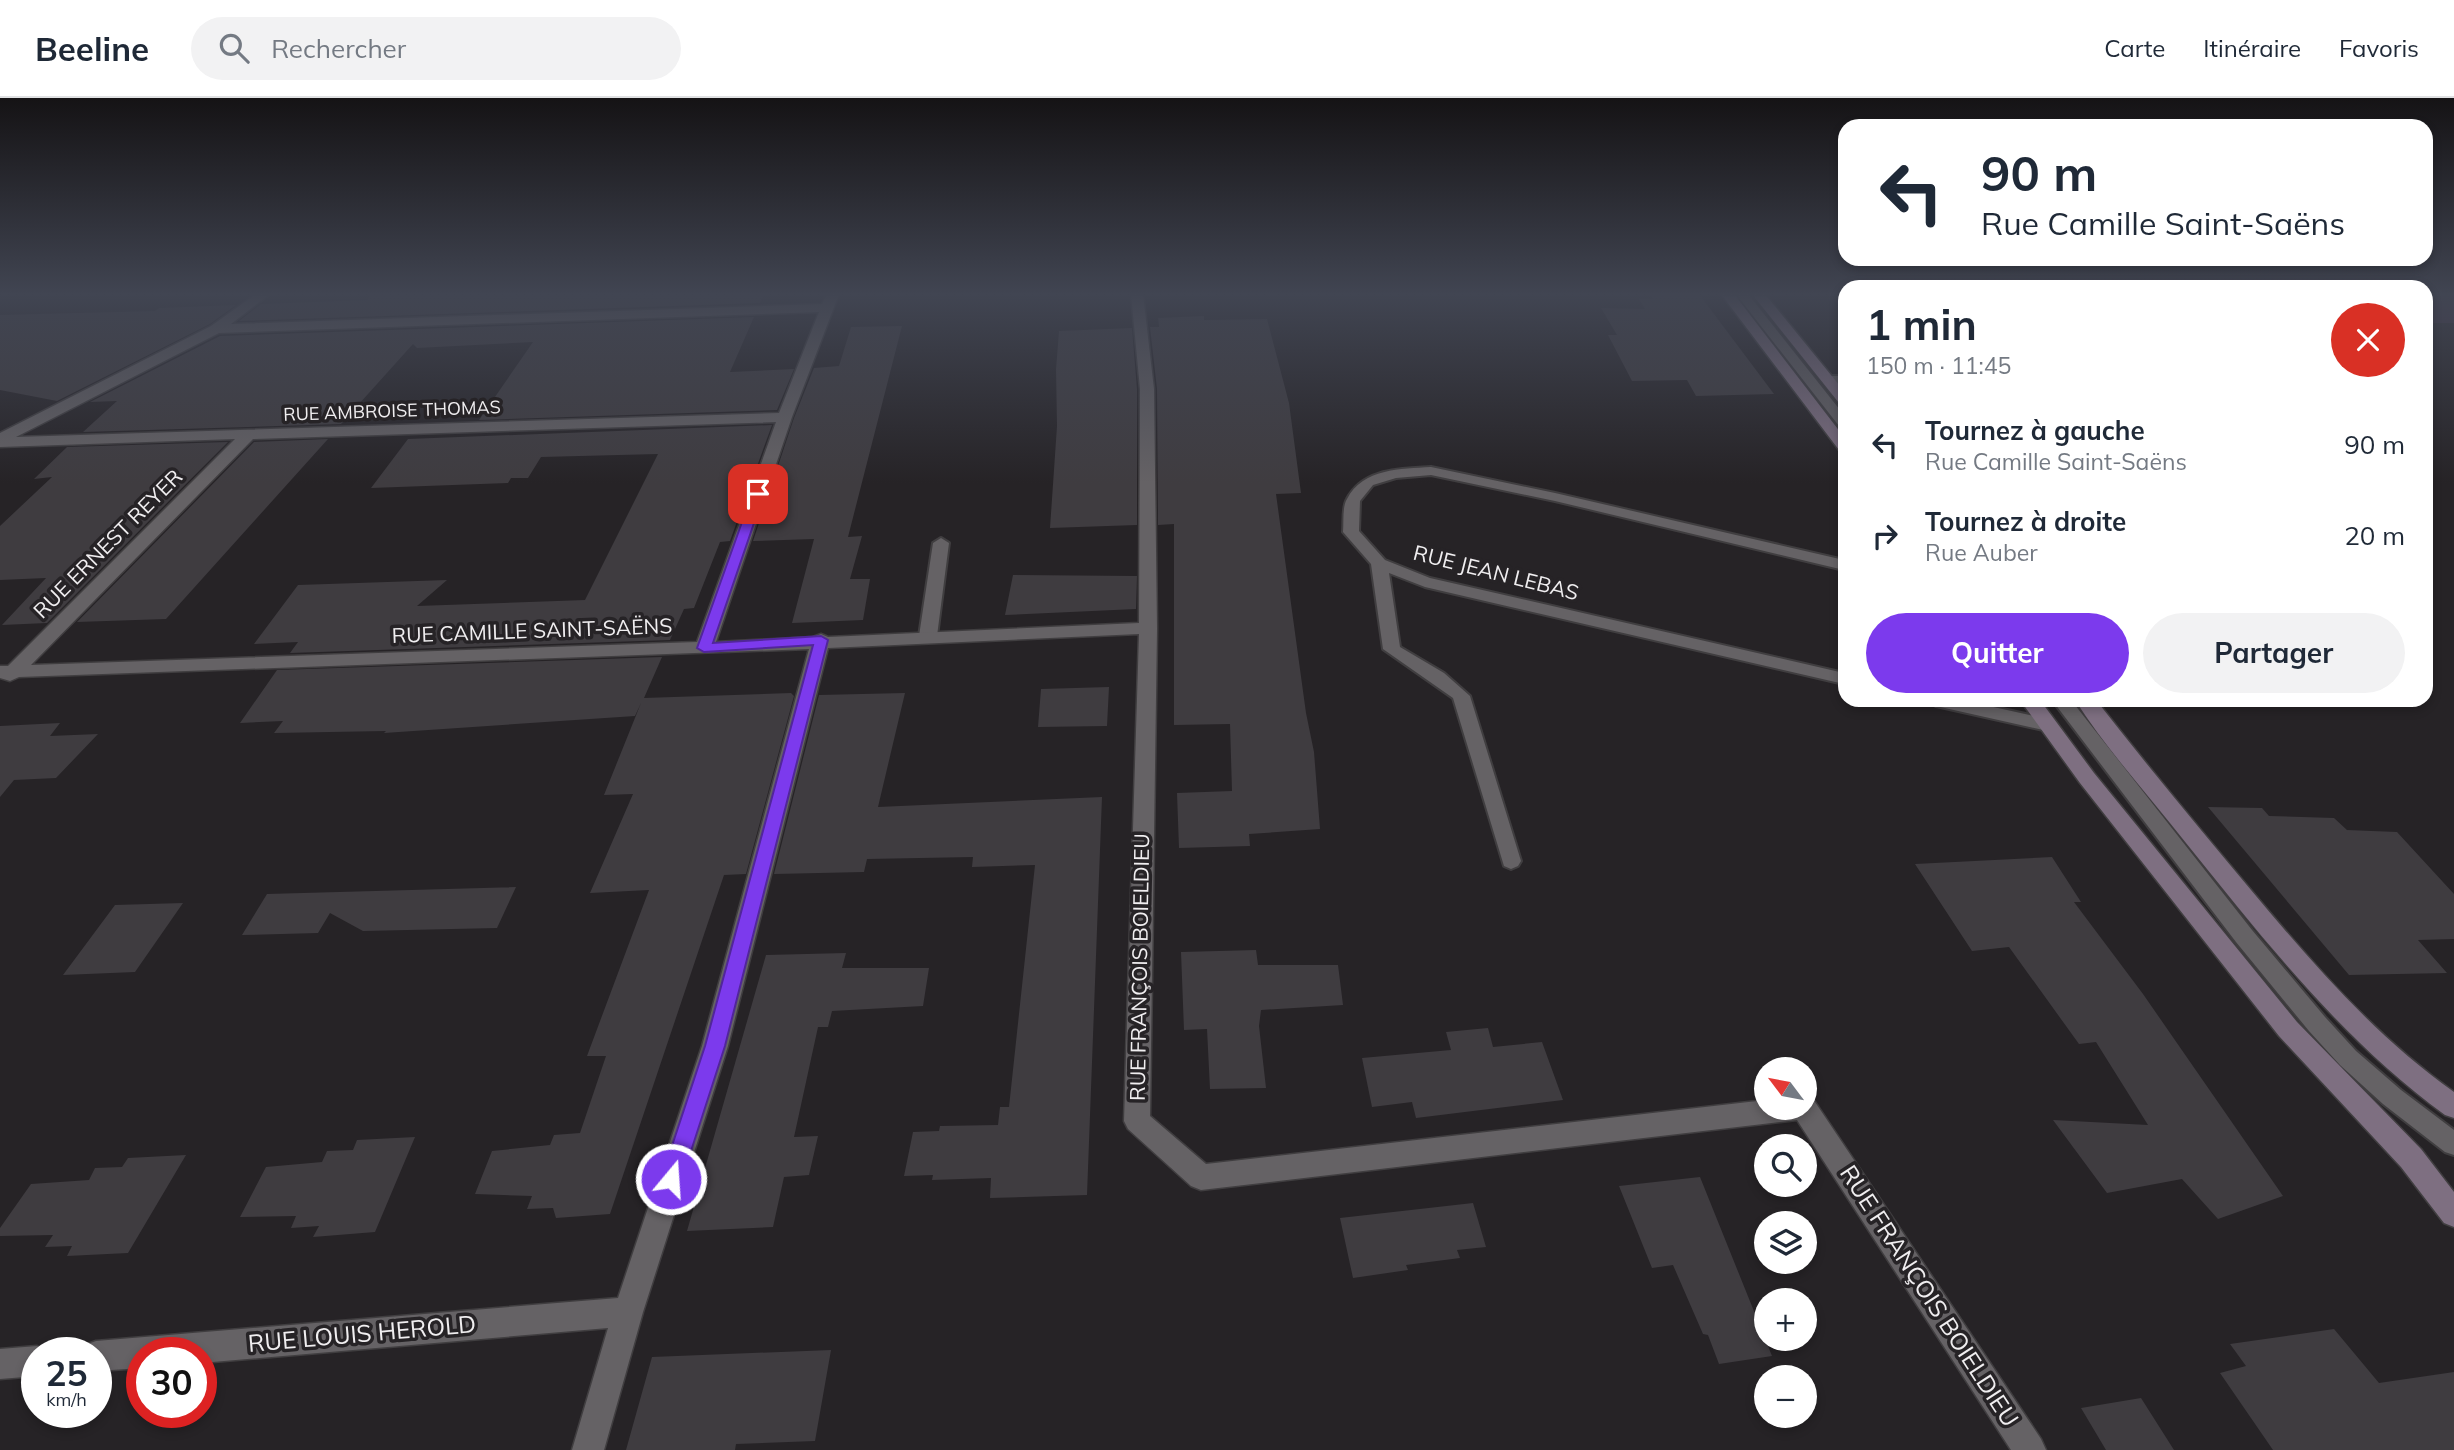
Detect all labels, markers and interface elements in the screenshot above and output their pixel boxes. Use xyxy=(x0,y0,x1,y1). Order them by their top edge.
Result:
search box xyxy=(191,17,681,80)
text: Beeline xyxy=(35,28,149,69)
icon: search xyxy=(215,29,253,67)
text: Rechercher xyxy=(271,32,406,65)
text: Carte xyxy=(2104,33,2165,63)
text: Itinéraire xyxy=(2203,33,2301,63)
text: Favoris xyxy=(2339,33,2419,63)
text: 90 m xyxy=(1981,142,2097,203)
icon: left xyxy=(1866,147,1957,238)
text: Rue Camille Saint-Saëns xyxy=(1981,203,2345,243)
text: 1 min xyxy=(1866,298,1977,351)
button: close xyxy=(2331,303,2405,377)
text: 150 m · 11:45 xyxy=(1866,351,2011,380)
street label: RUE AMBROISE THOMAS xyxy=(283,395,501,426)
text: Tournez à gauche xyxy=(1925,414,2145,447)
icon: left xyxy=(1866,426,1904,464)
text: 90 m xyxy=(2344,428,2405,461)
text: Rue Camille Saint-Saëns xyxy=(1925,447,2187,476)
street label: RUE ERNEST REYER xyxy=(27,463,187,623)
pin xyxy=(728,464,788,524)
icon: arrive xyxy=(739,475,777,513)
text: Tournez à droite xyxy=(1925,505,2126,538)
icon: right xyxy=(1866,517,1904,555)
text: 20 m xyxy=(2344,519,2405,552)
text: Rue Auber xyxy=(1925,538,2038,567)
street label: RUE JEAN LEBAS xyxy=(1411,539,1582,605)
street label: RUE CAMILLE SAINT-SAËNS xyxy=(391,612,673,648)
button: Quitter xyxy=(1866,613,2129,693)
button: Partager xyxy=(2143,613,2405,693)
street label: RUE FRANÇOIS BOIELDIEU xyxy=(1124,833,1154,1101)
north arrow xyxy=(1754,1057,1816,1120)
map controls xyxy=(1754,1057,1817,1428)
button: search xyxy=(1754,1134,1817,1197)
position arrow xyxy=(634,1142,708,1216)
street label: RUE FRANÇOIS BOIELDIEU xyxy=(1834,1159,2026,1432)
button: layers xyxy=(1754,1211,1817,1274)
button: + xyxy=(1754,1288,1817,1351)
street label: RUE LOUIS HEROLD xyxy=(247,1308,477,1358)
speed limit sign: 30 xyxy=(126,1337,217,1428)
text: 25 xyxy=(45,1351,88,1395)
button: − xyxy=(1754,1365,1817,1428)
text: km/h xyxy=(46,1388,87,1411)

